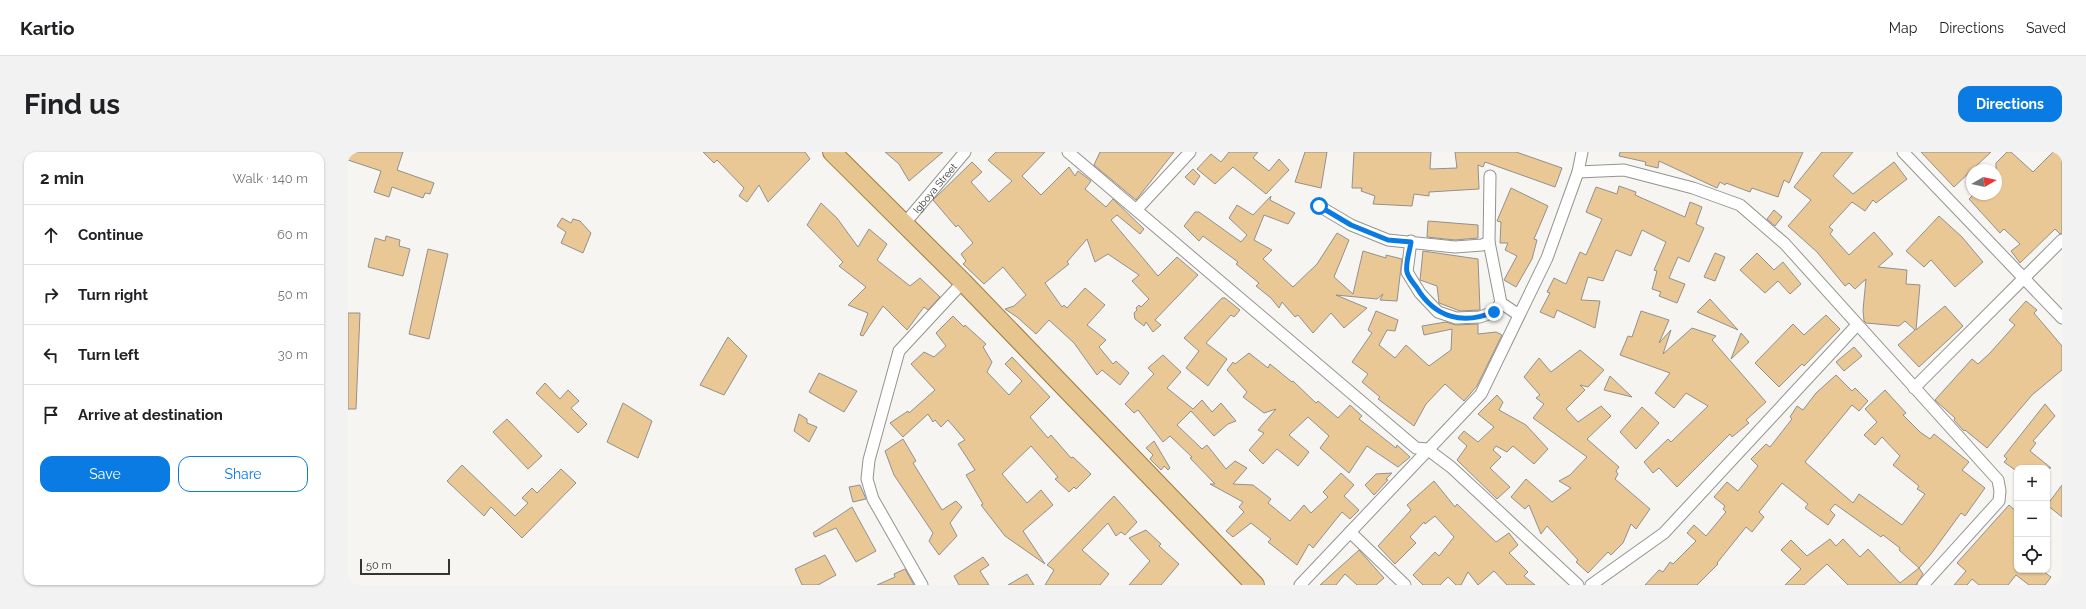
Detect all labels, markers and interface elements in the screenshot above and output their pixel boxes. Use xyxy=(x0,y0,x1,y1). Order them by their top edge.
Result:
text: Kartio xyxy=(20,17,75,39)
text: Map xyxy=(1889,20,1917,36)
text: Directions xyxy=(1939,20,2004,36)
text: Saved xyxy=(2026,20,2066,36)
button: Directions xyxy=(1958,86,2062,122)
text: Find us xyxy=(24,88,120,121)
street label: Igboya Street xyxy=(911,161,960,215)
north arrow xyxy=(1966,164,2002,200)
text: 2 min xyxy=(40,168,84,188)
text: Walk · 140 m xyxy=(233,171,308,186)
route start xyxy=(1310,197,1328,215)
icon: ahead xyxy=(40,224,62,246)
text: Continue xyxy=(78,226,143,244)
text: 60 m xyxy=(277,227,308,242)
icon: right xyxy=(40,284,62,306)
text: Turn right xyxy=(78,286,148,304)
text: 50 m xyxy=(278,287,308,302)
route end xyxy=(1485,303,1503,321)
icon: left xyxy=(40,344,62,366)
text: Turn left xyxy=(78,346,139,364)
text: 30 m xyxy=(278,347,308,362)
icon: arrive xyxy=(40,404,62,426)
text: Arrive at destination xyxy=(78,406,223,424)
button: Save xyxy=(40,456,170,492)
button: Share xyxy=(178,456,308,492)
map controls xyxy=(2014,465,2050,573)
button: + xyxy=(2014,465,2050,501)
button: − xyxy=(2014,501,2050,537)
button: locate xyxy=(2014,537,2050,573)
scale bar xyxy=(360,557,450,576)
text: 50 m xyxy=(366,559,392,572)

